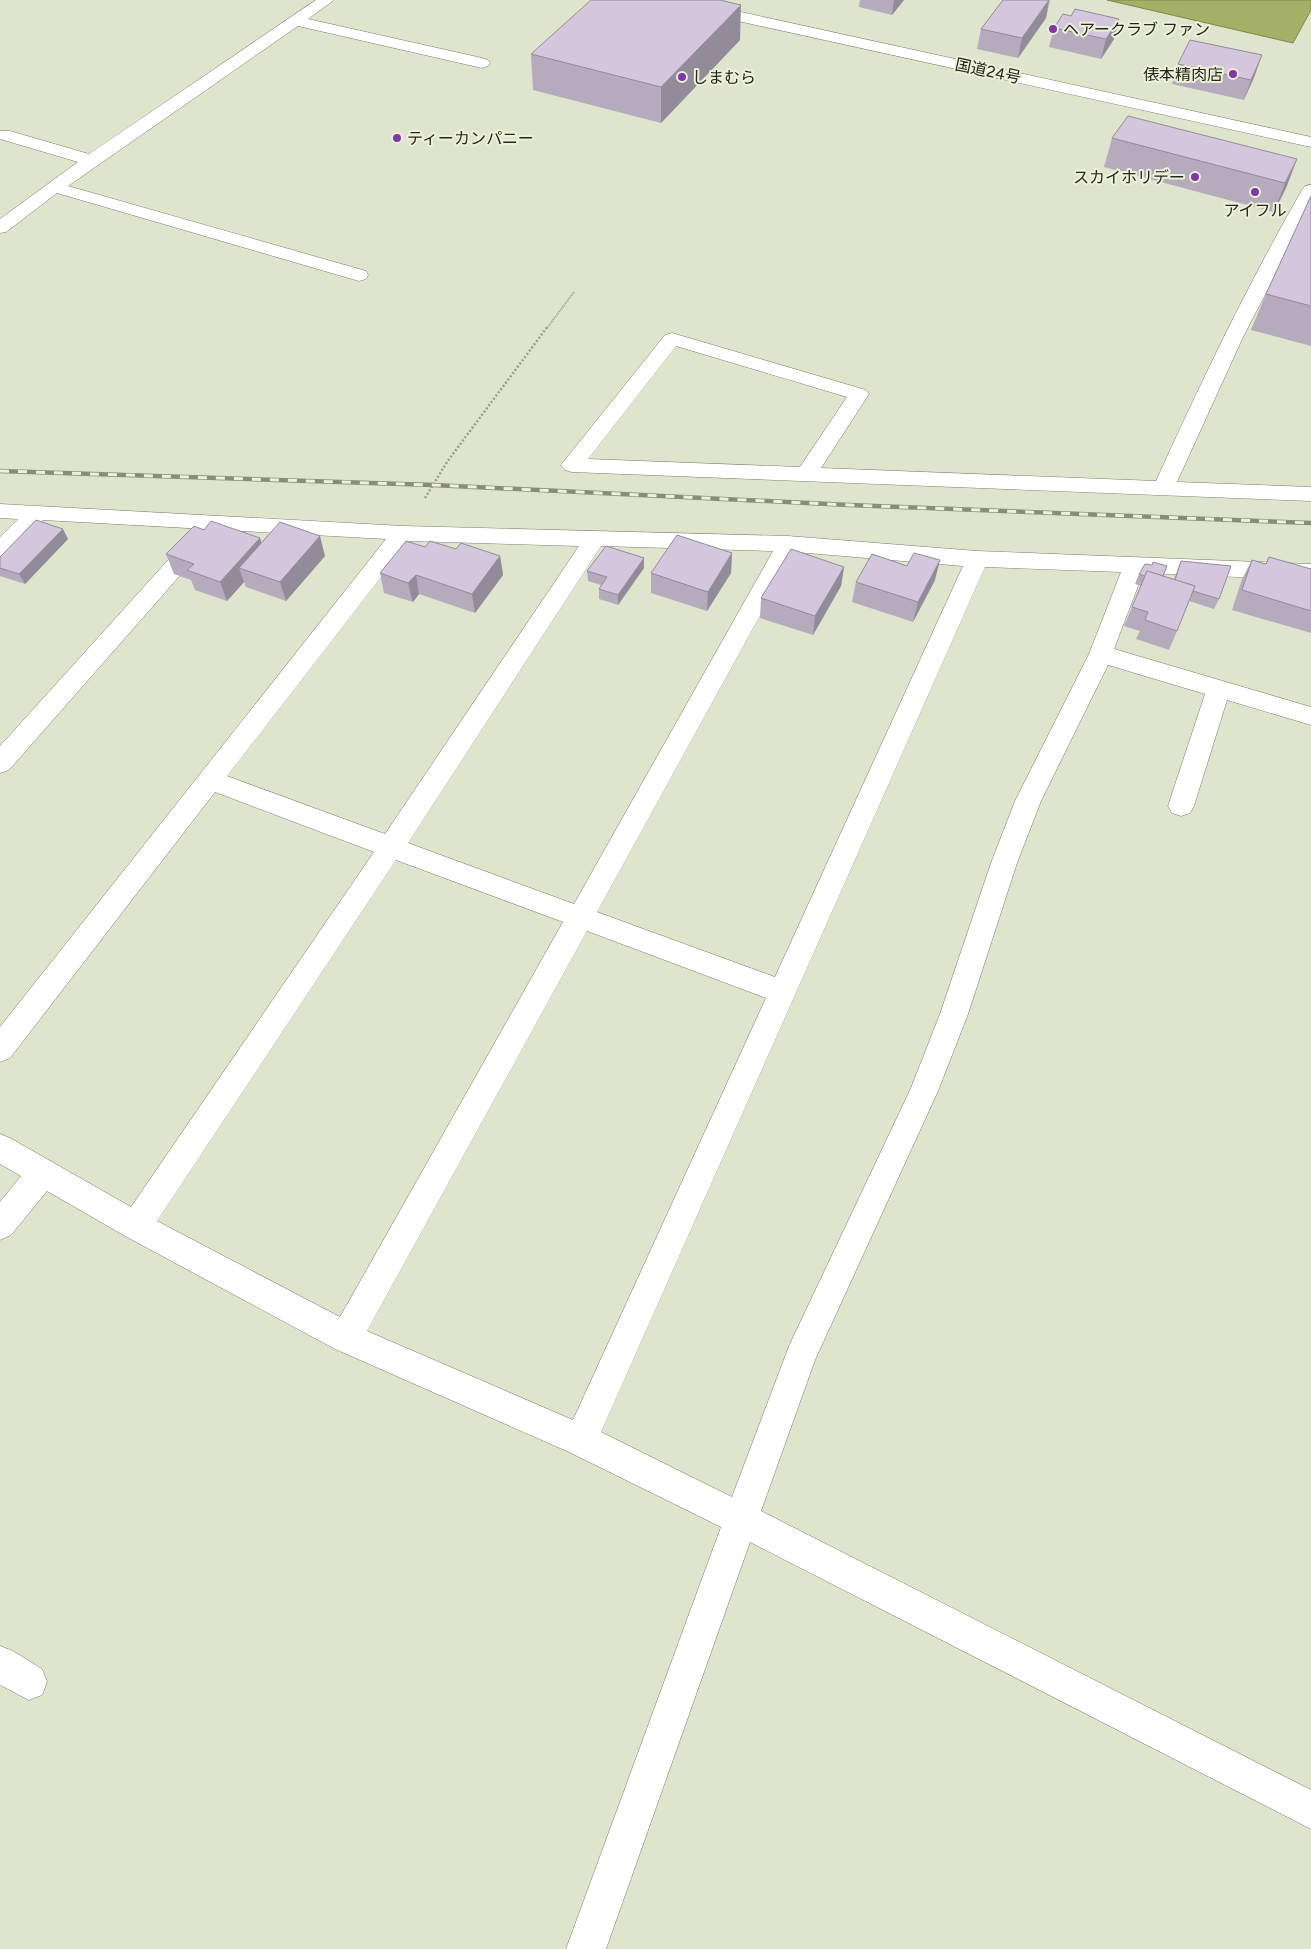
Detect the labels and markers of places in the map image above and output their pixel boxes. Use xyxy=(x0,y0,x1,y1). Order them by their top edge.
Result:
place label: ヘアークラブ ファン xyxy=(1063,20,1210,39)
marker: ヘアークラブ ファン xyxy=(1047,23,1059,35)
place label: 俵本精肉店 xyxy=(1143,65,1223,84)
place label: しまむら xyxy=(692,68,756,87)
marker: 俵本精肉店 xyxy=(1227,68,1239,80)
marker: しまむら xyxy=(676,71,688,83)
place label: ティーカンパニー xyxy=(407,129,534,148)
marker: ティーカンパニー xyxy=(391,132,403,144)
place label: スカイホリデー xyxy=(1073,168,1185,187)
marker: スカイホリデー xyxy=(1189,171,1201,183)
marker: アイフル xyxy=(1249,186,1261,198)
place label: アイフル xyxy=(1223,201,1287,220)

